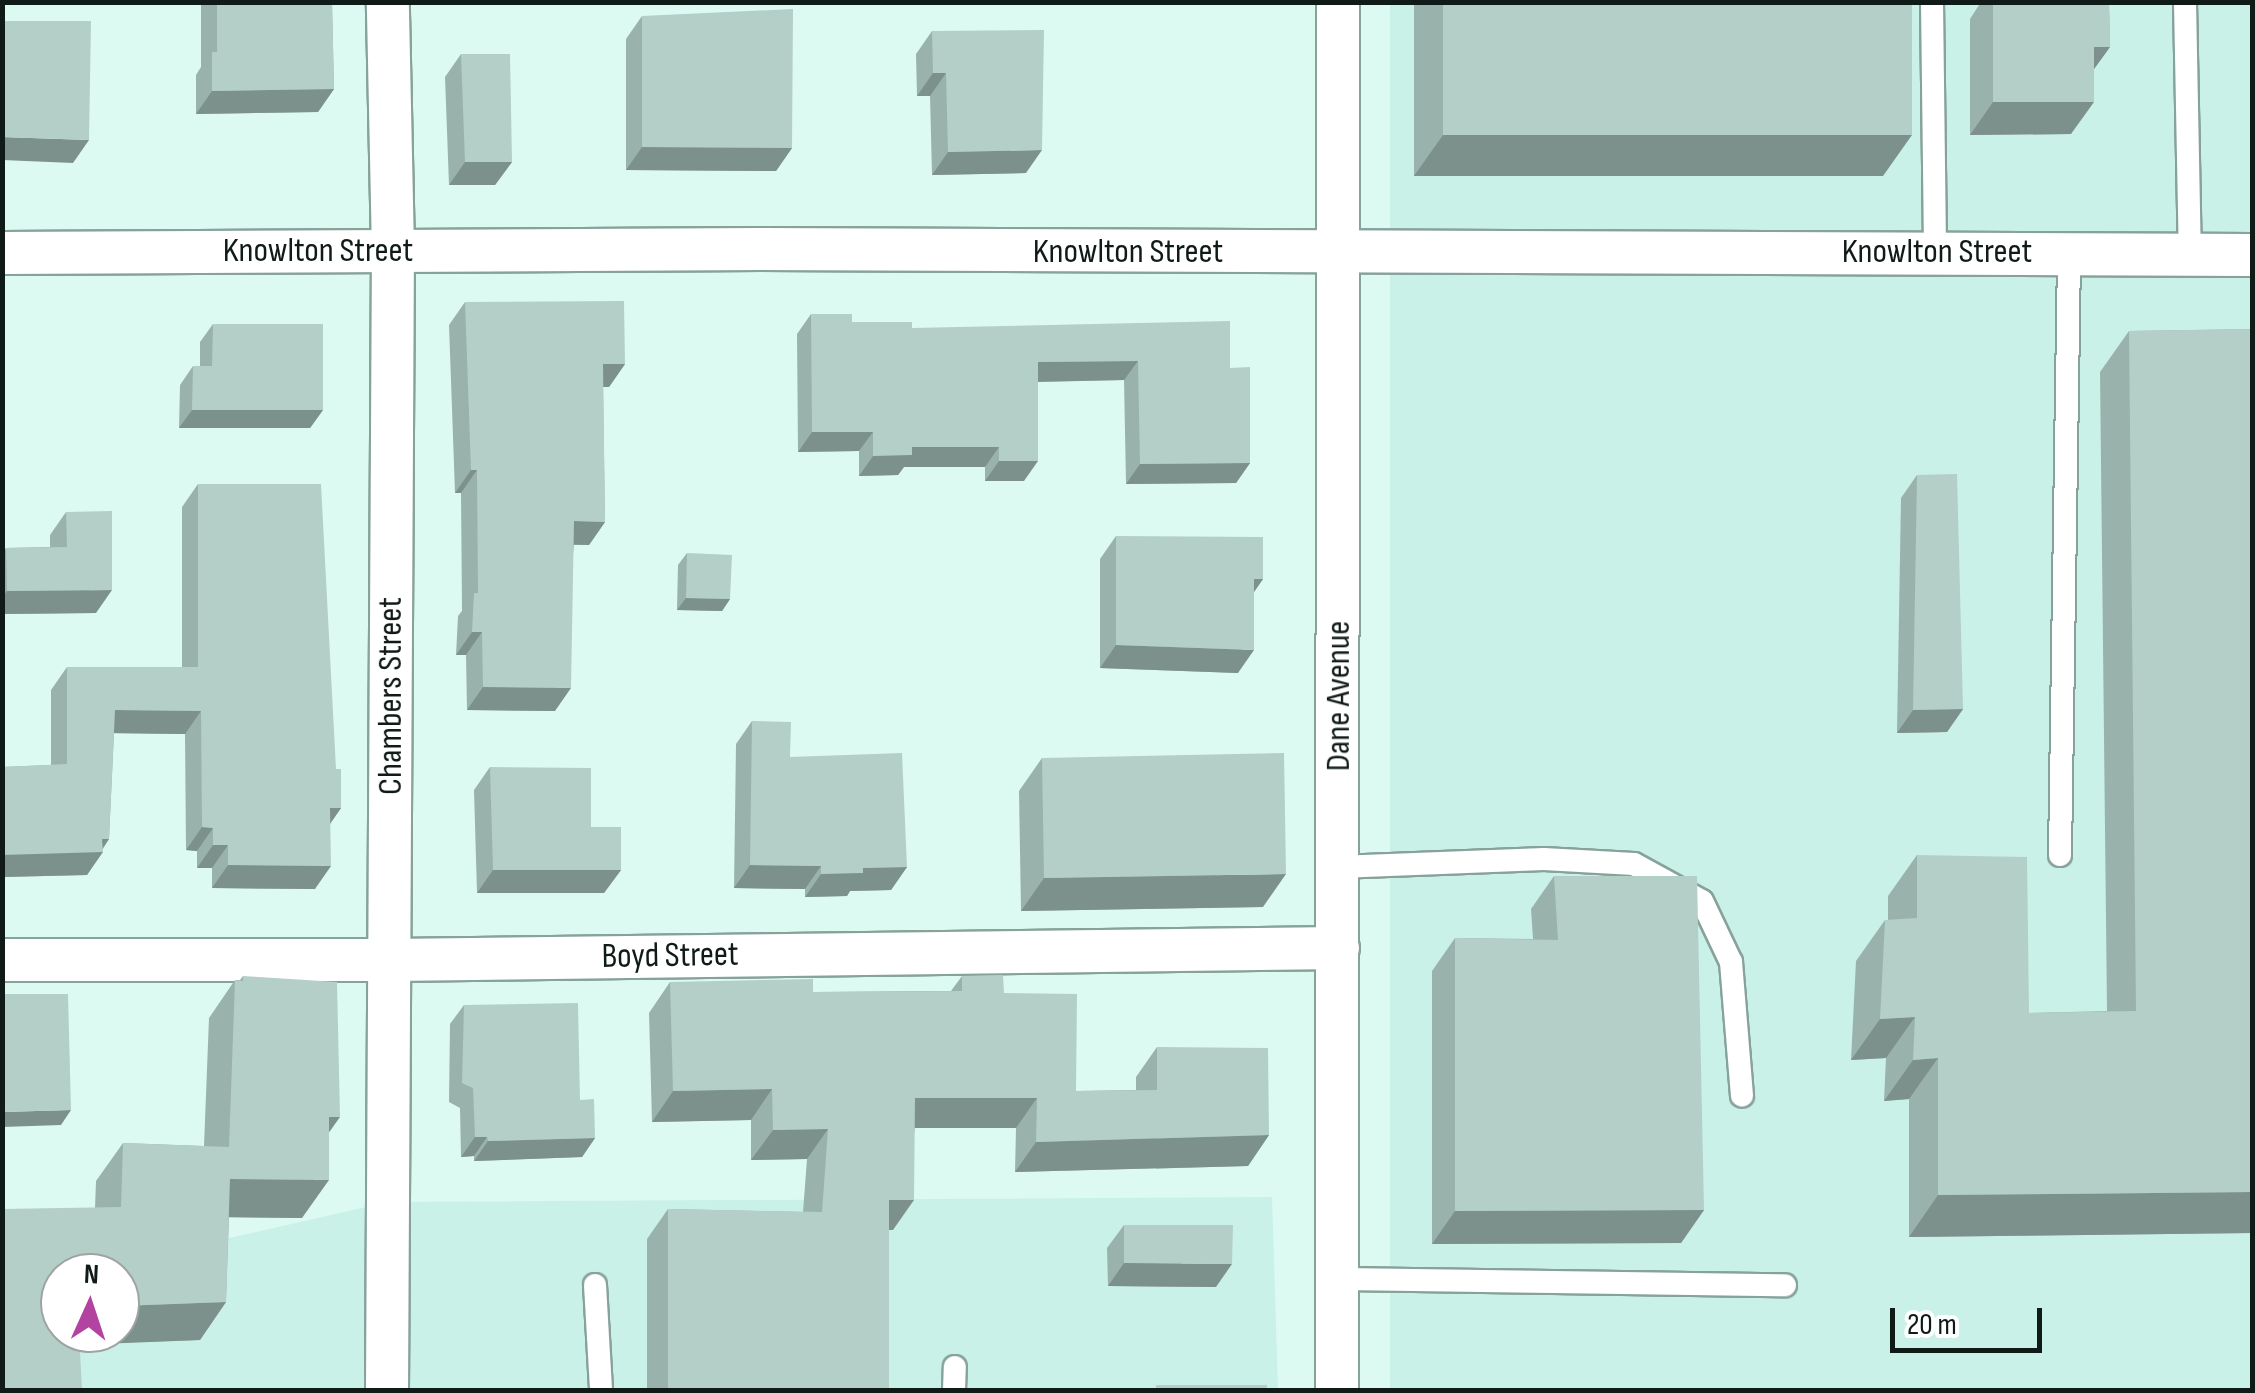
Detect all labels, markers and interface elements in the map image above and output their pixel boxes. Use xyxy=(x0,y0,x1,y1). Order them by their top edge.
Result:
street label: Knowlton Street xyxy=(223,230,413,272)
street label: Knowlton Street xyxy=(1033,231,1223,273)
street label: Knowlton Street xyxy=(1842,231,2032,273)
street label: Chambers Street xyxy=(370,597,412,795)
street label: Dane Avenue xyxy=(1318,621,1360,771)
street label: Boyd Street xyxy=(601,934,739,978)
north arrow xyxy=(40,1253,140,1353)
text: N xyxy=(83,1258,100,1291)
scale bar xyxy=(1895,1288,2048,1350)
text: 20 m xyxy=(1907,1307,1957,1343)

